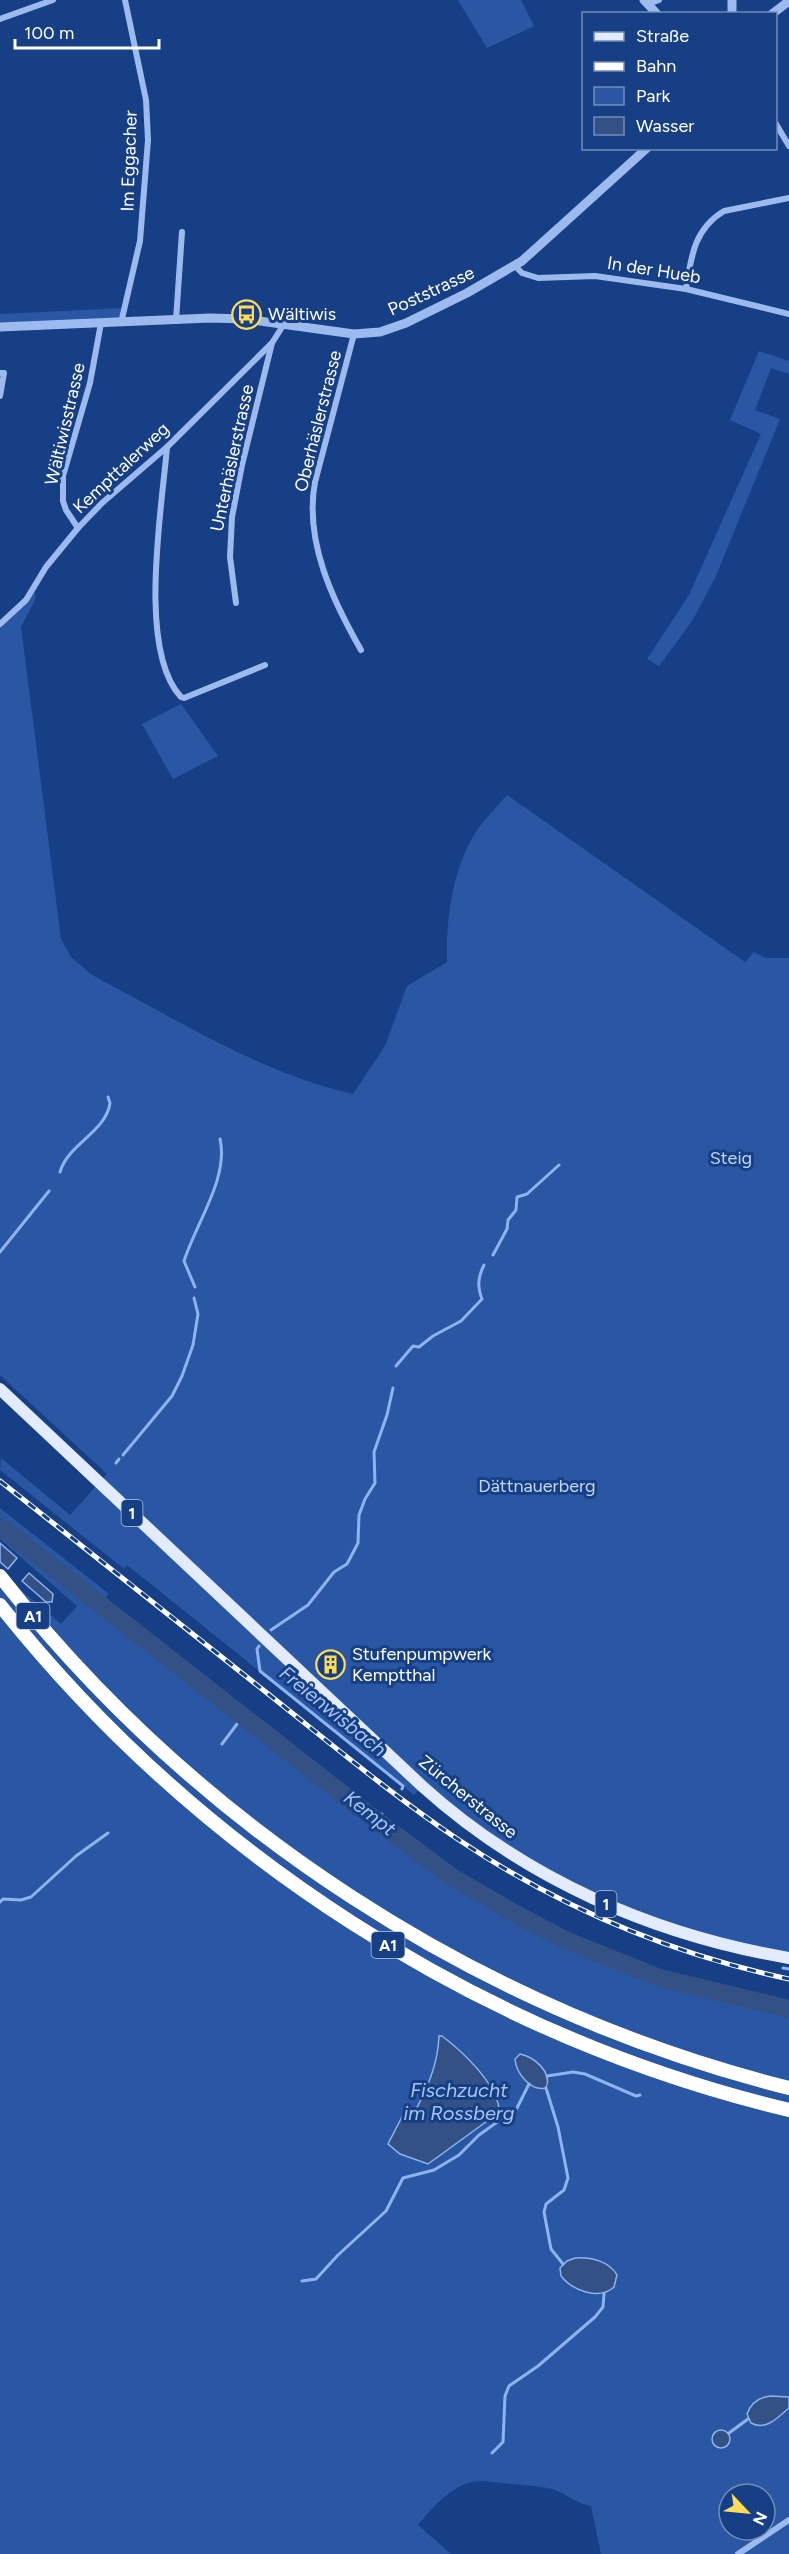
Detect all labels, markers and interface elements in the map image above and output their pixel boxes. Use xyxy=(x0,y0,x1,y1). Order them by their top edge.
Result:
scale bar xyxy=(15,12,159,50)
legend xyxy=(582,12,777,150)
text: 100 m xyxy=(24,22,74,44)
text: Straße xyxy=(636,25,689,47)
text: Bahn xyxy=(636,55,676,77)
text: Park xyxy=(636,85,671,107)
street label: Im Eggacher xyxy=(116,110,142,212)
text: Wasser xyxy=(636,115,694,137)
street label: In der Hueb xyxy=(606,252,702,288)
street label: Poststrasse xyxy=(384,261,478,321)
bus stop icon: Wältiwis xyxy=(231,298,263,330)
place label: Wältiwis xyxy=(268,303,336,325)
street label: Oberhäslerstrasse xyxy=(290,348,346,494)
street label: Wältiwisstrasse xyxy=(40,360,90,487)
street label: Unterhäslerstrasse xyxy=(206,382,258,534)
street label: Kempttalerweg xyxy=(68,418,174,518)
park label: Steig xyxy=(710,1147,752,1169)
park label: Dättnauerberg xyxy=(478,1475,596,1497)
road number: 1 xyxy=(122,1500,142,1526)
road number: A1 xyxy=(16,1603,50,1629)
place label: Stufenpumpwerk Kemptthal xyxy=(352,1643,492,1686)
building icon: Stufenpumpwerk Kemptthal xyxy=(315,1648,347,1680)
water label: Freienwisbach xyxy=(275,1661,391,1761)
street label: Zürcherstrasse xyxy=(414,1751,522,1844)
water label: Kempt xyxy=(339,1785,401,1841)
road number: 1 xyxy=(596,1891,616,1917)
road number: A1 xyxy=(372,1932,404,1958)
water label: Fischzucht im Rossberg xyxy=(404,2078,515,2125)
north arrow xyxy=(717,2482,777,2542)
text: N xyxy=(749,2509,771,2528)

